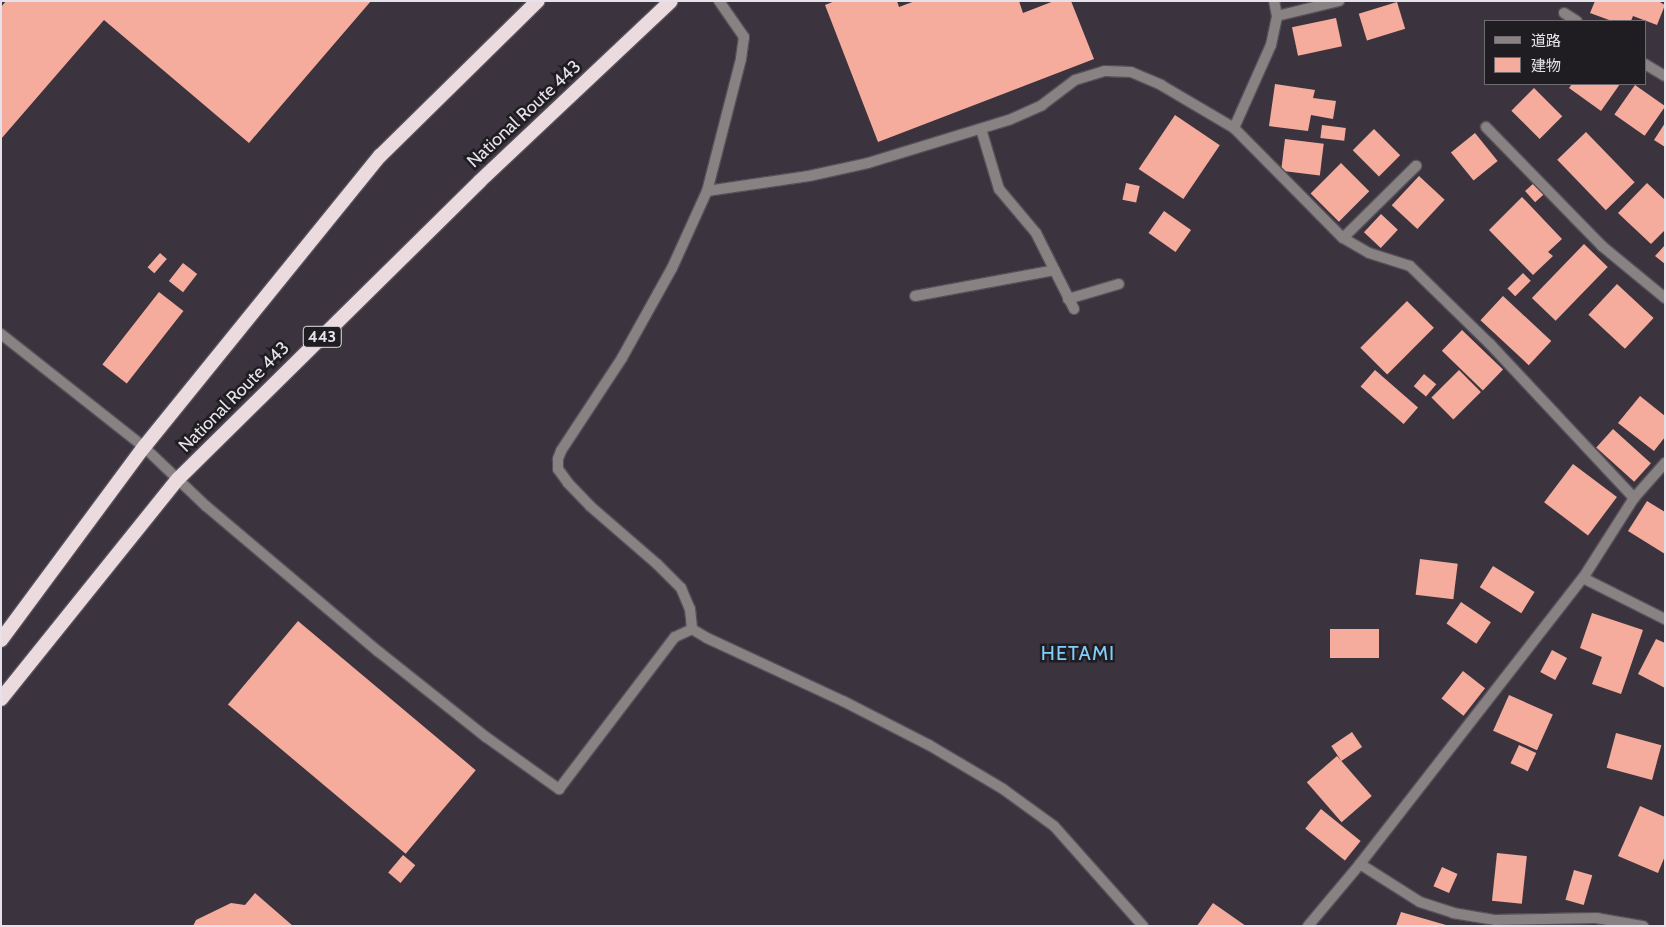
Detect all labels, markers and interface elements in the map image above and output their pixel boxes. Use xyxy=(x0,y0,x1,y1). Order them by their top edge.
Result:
legend xyxy=(1484,20,1646,85)
text: 道路 xyxy=(1531,32,1561,50)
street label: National Route 443 xyxy=(463,56,585,172)
text: 建物 xyxy=(1531,57,1561,75)
road number: 443 xyxy=(302,324,342,351)
street label: National Route 443 xyxy=(174,337,294,457)
district label: HETAMI xyxy=(1040,641,1116,665)

